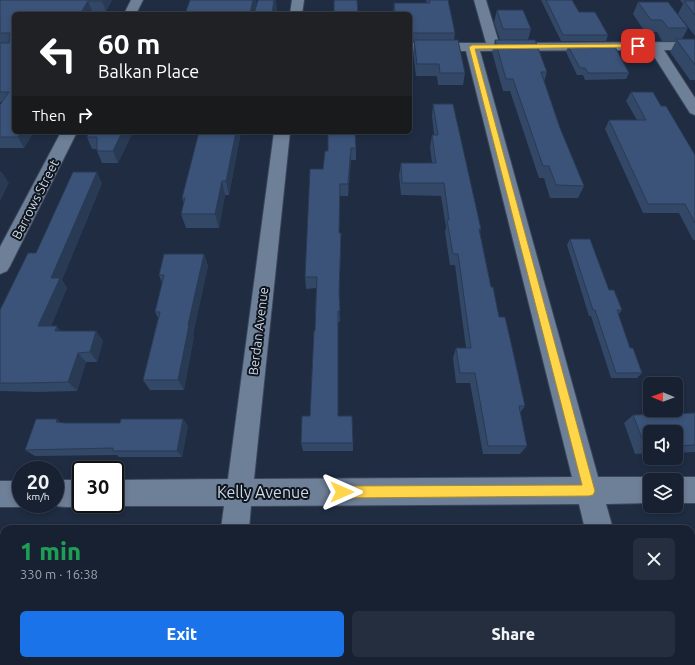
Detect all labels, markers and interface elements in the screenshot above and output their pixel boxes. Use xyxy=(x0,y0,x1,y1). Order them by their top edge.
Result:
icon: left xyxy=(32,28,84,80)
text: 60 m xyxy=(98,28,160,59)
pin xyxy=(621,29,655,63)
icon: arrive xyxy=(627,35,649,57)
text: Balkan Place xyxy=(98,61,199,81)
icon: right xyxy=(74,104,96,126)
text: Then xyxy=(32,107,66,124)
street label: Barrows Street xyxy=(9,157,61,241)
street label: Berdan Avenue xyxy=(246,286,270,376)
north arrow xyxy=(643,377,683,417)
map controls xyxy=(643,377,683,513)
button: sound xyxy=(643,425,683,465)
speed limit sign: 30 xyxy=(72,461,124,513)
text: 20 xyxy=(27,470,49,493)
position arrow xyxy=(321,471,363,513)
button: layers xyxy=(643,473,683,513)
street label: Kelly Avenue xyxy=(217,483,309,501)
text: km/h xyxy=(26,491,50,502)
text: 1 min xyxy=(20,538,81,565)
button: close xyxy=(633,538,675,580)
text: 330 m · 16:38 xyxy=(20,567,98,581)
button: Exit xyxy=(20,611,344,657)
button: Share xyxy=(352,611,675,657)

